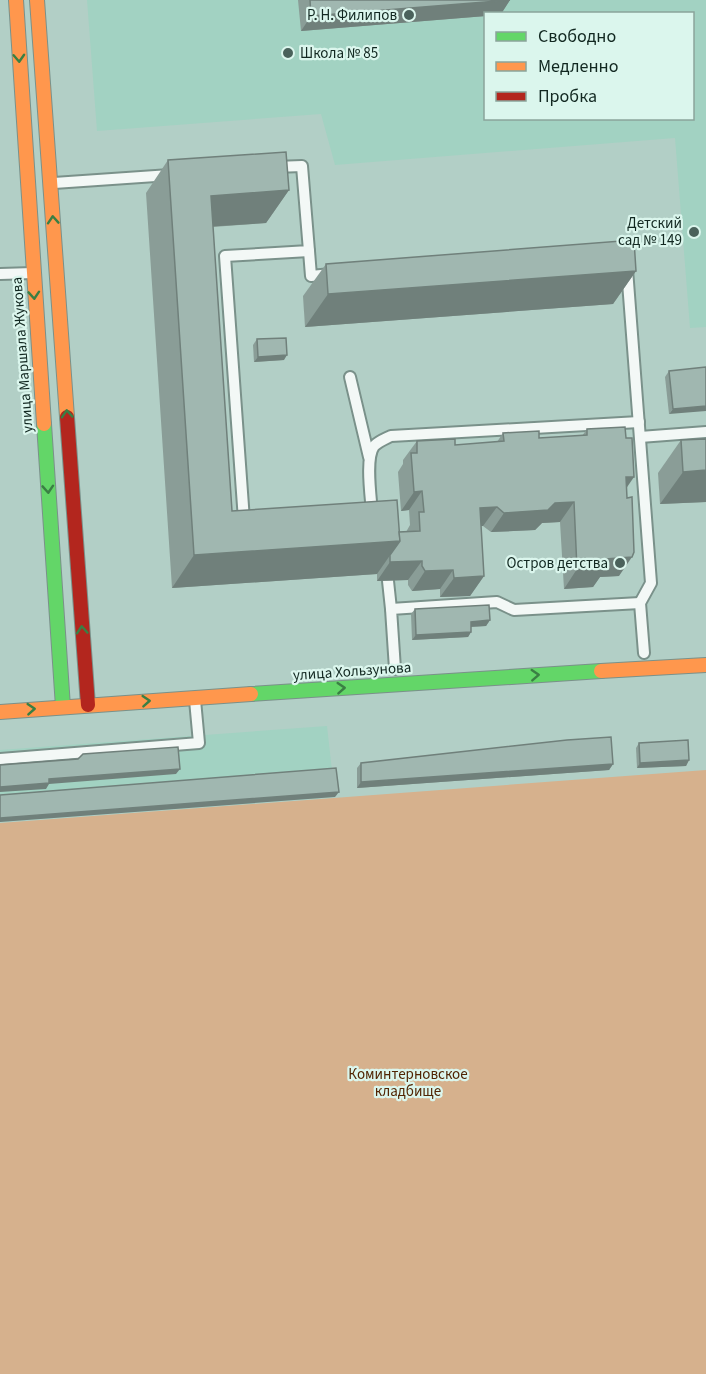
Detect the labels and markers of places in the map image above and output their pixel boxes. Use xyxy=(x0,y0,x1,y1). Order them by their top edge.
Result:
place label: Р. Н. Филипов xyxy=(307,5,397,26)
marker: Р. Н. Филипов xyxy=(402,8,416,22)
place label: Школа № 85 xyxy=(300,43,378,64)
marker: Школа № 85 xyxy=(281,46,295,60)
place label: Детский сад № 149 xyxy=(618,213,682,251)
marker: Детский сад № 149 xyxy=(687,225,701,239)
place label: Остров детства xyxy=(507,553,608,574)
marker: Остров детства xyxy=(613,556,627,570)

